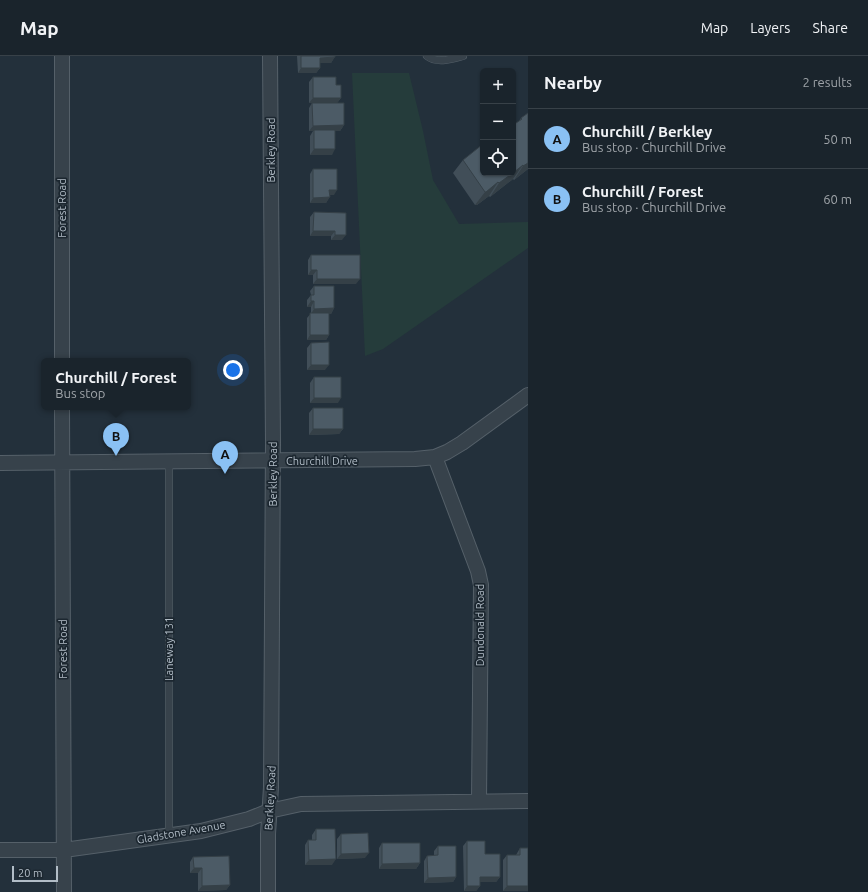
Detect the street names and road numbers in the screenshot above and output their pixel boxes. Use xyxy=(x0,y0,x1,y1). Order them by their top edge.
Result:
street label: Berkley Road xyxy=(265,118,277,182)
street label: Forest Road xyxy=(56,178,68,238)
street label: Berkley Road xyxy=(267,442,279,506)
street label: Churchill Drive xyxy=(286,455,358,467)
street label: Dundonald Road xyxy=(474,584,486,666)
street label: Laneway 131 xyxy=(163,617,175,681)
street label: Forest Road xyxy=(57,619,69,679)
street label: Berkley Road xyxy=(262,765,278,831)
street label: Gladstone Avenue xyxy=(136,818,226,846)

